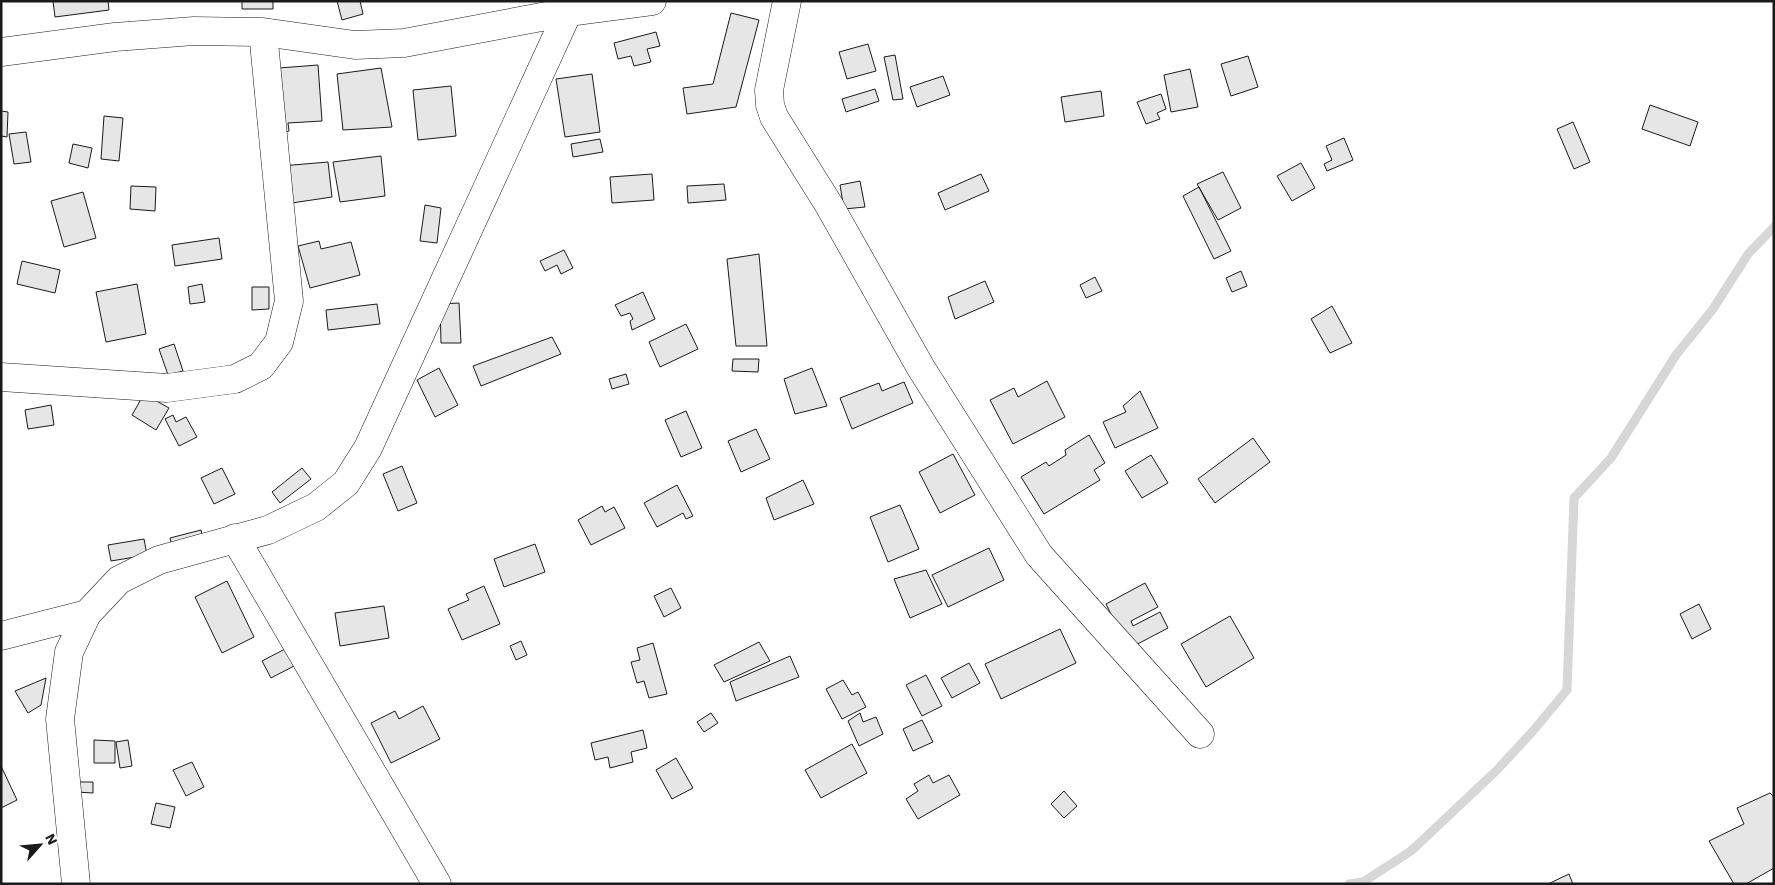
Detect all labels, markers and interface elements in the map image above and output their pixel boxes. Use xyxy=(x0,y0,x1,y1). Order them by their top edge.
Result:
north arrow xyxy=(15,820,65,870)
text: N xyxy=(42,831,61,847)

